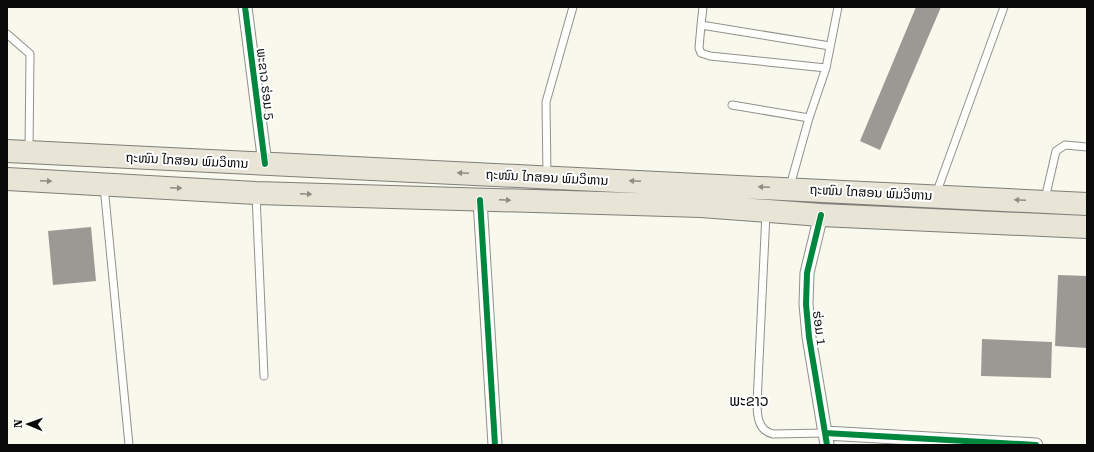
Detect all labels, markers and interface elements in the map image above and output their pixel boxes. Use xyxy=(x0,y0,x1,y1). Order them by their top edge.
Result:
street label: ພະຂາວ ຮ່ອມ 5 xyxy=(254,47,277,121)
street label: ຖະໜົນ ໄກສອນ ພົມວິຫານ xyxy=(125,150,249,171)
street label: ຖະໜົນ ໄກສອນ ພົມວິຫານ xyxy=(485,167,609,188)
one-way arrow xyxy=(456,170,469,176)
one-way arrow xyxy=(40,177,52,184)
one-way arrow xyxy=(629,177,641,184)
street label: ຖະໜົນ ໄກສອນ ພົມວິຫານ xyxy=(809,182,933,203)
one-way arrow xyxy=(758,183,770,190)
one-way arrow xyxy=(170,184,182,191)
one-way arrow xyxy=(300,191,313,197)
one-way arrow xyxy=(499,197,512,203)
one-way arrow xyxy=(1013,197,1026,203)
street label: ຮ່ອມ 1 xyxy=(810,310,829,346)
district label: ພະຂາວ xyxy=(729,392,769,410)
north arrow xyxy=(8,404,48,444)
text: N xyxy=(12,419,25,428)

